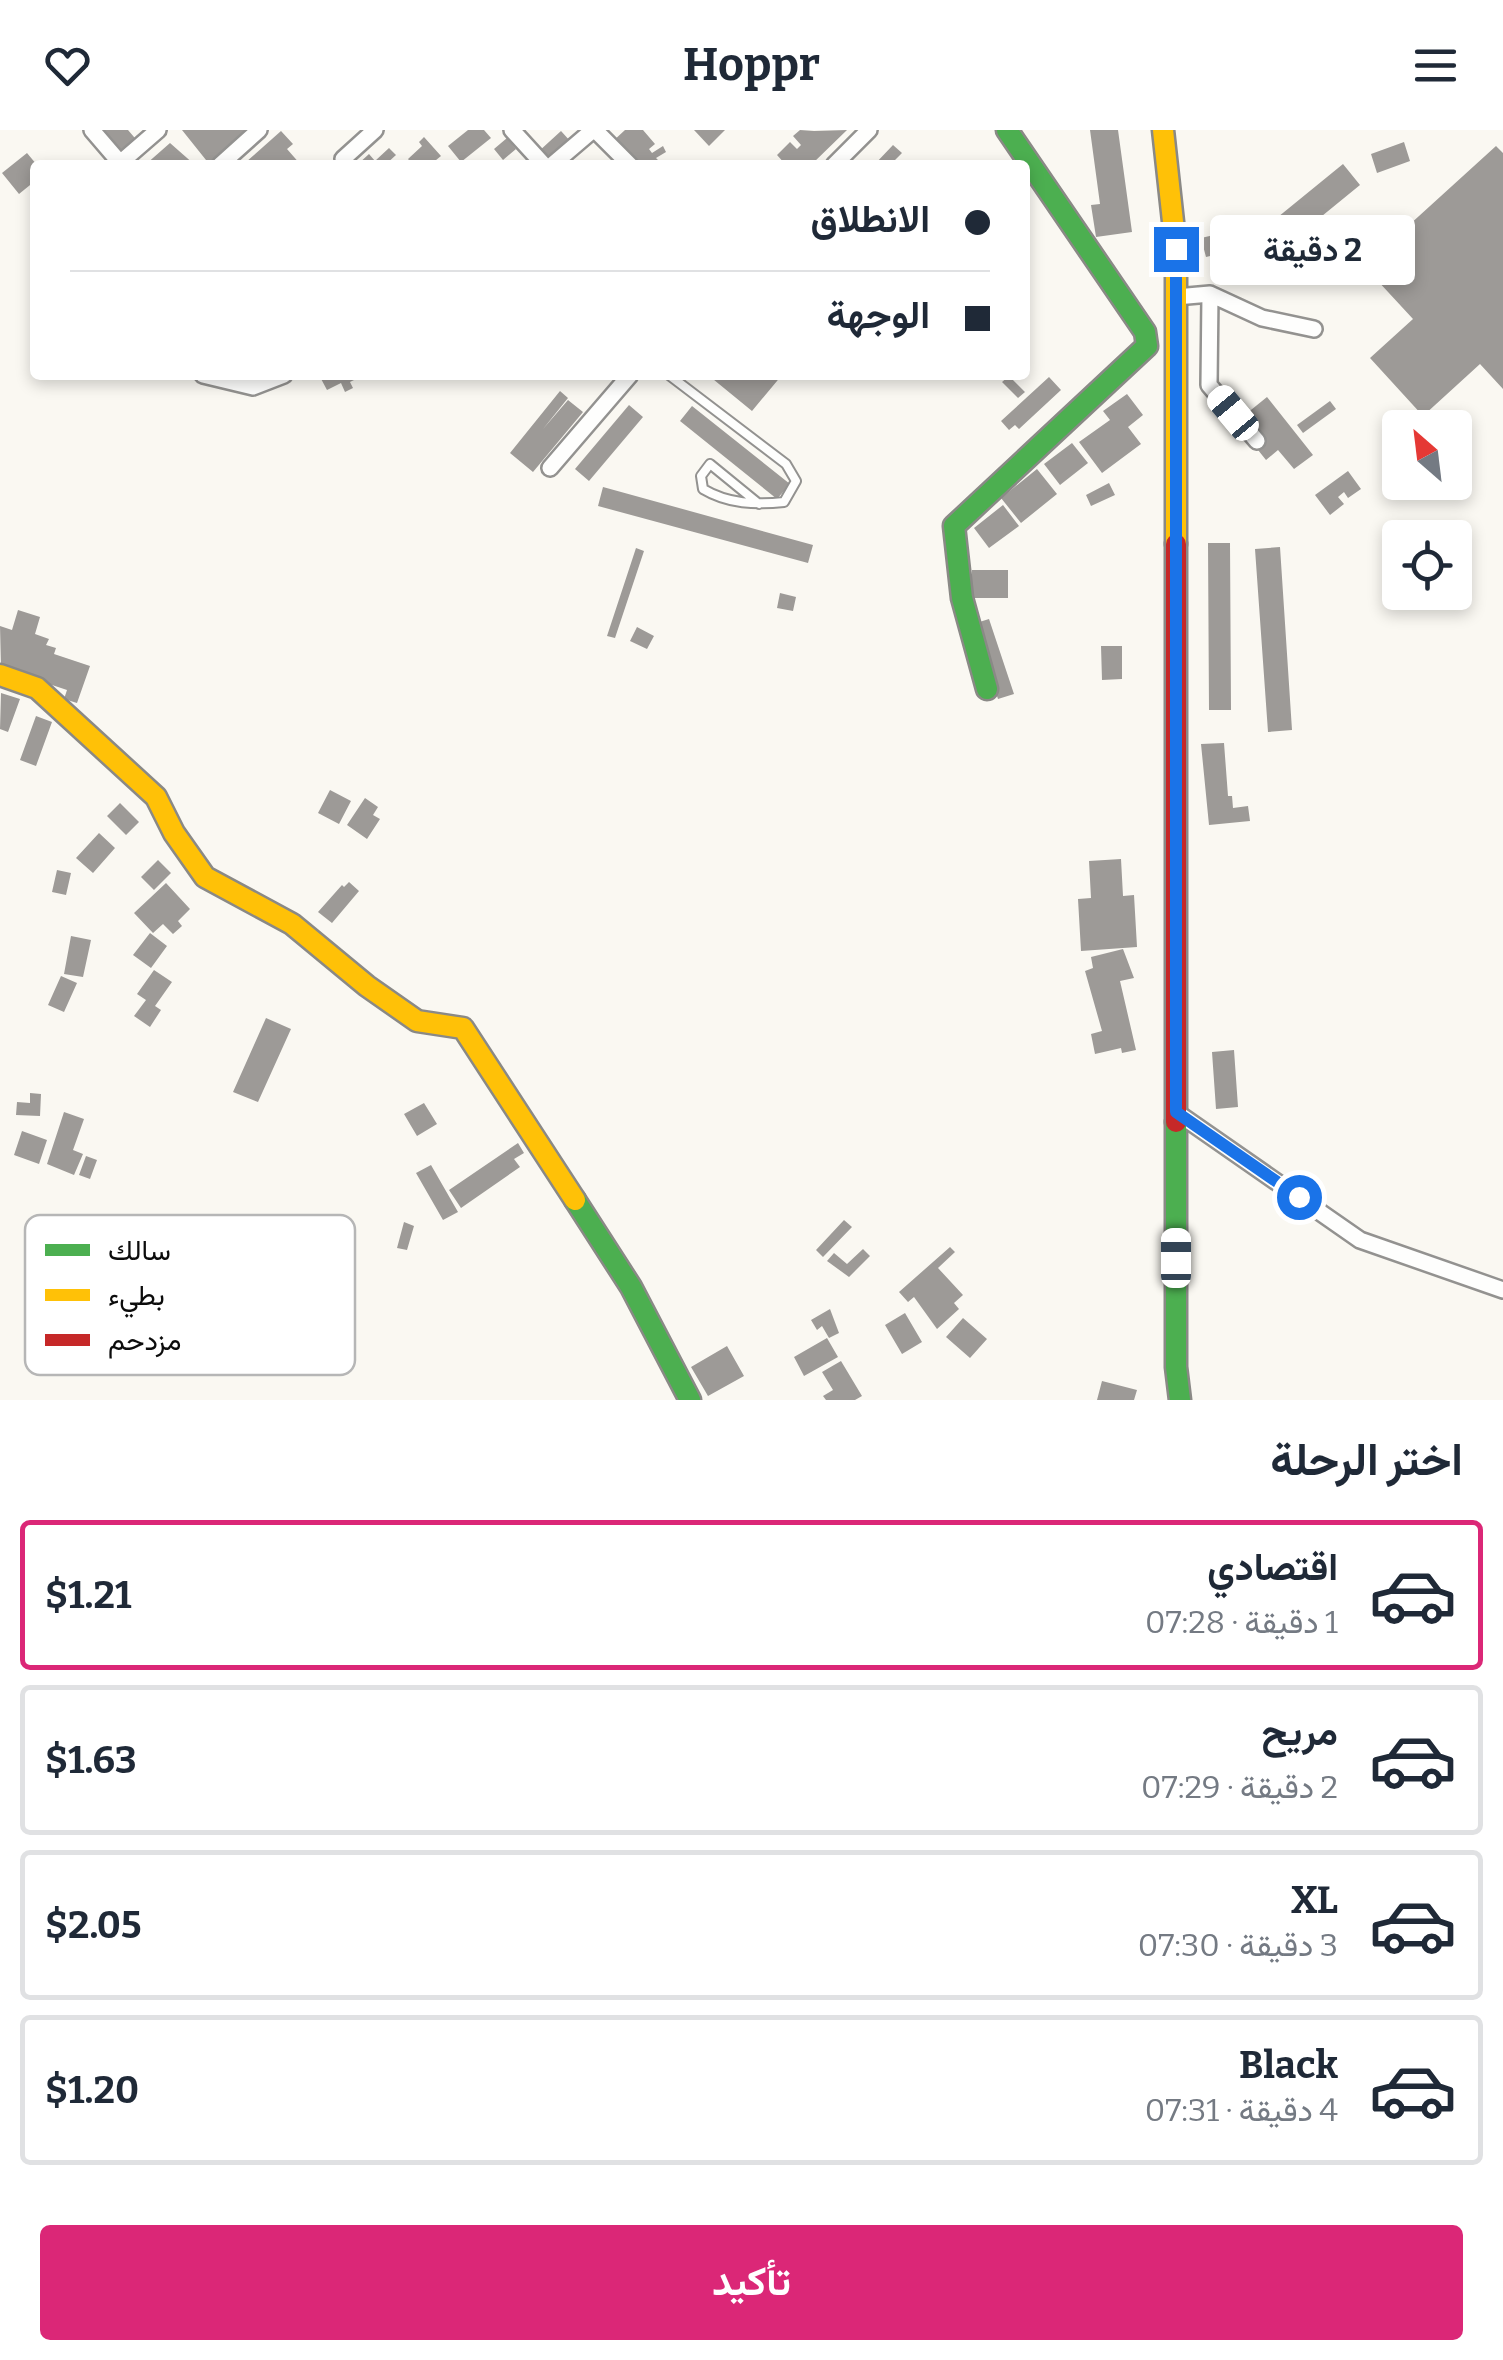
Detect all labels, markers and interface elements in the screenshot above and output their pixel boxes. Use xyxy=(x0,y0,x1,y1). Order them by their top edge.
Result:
icon: heart xyxy=(40,38,95,93)
text: Hoppr xyxy=(683,38,820,92)
icon: menu xyxy=(1408,38,1463,93)
text: الانطلاق xyxy=(811,196,930,242)
callout: 2 دقيقة xyxy=(1211,214,1416,284)
route end xyxy=(1154,227,1199,272)
text: 2 دقيقة xyxy=(1263,231,1362,269)
text: الوجهة xyxy=(827,292,930,338)
car xyxy=(1202,380,1264,446)
north arrow xyxy=(1382,410,1472,500)
map controls xyxy=(1382,410,1472,610)
button: locate xyxy=(1382,520,1472,610)
route start xyxy=(1277,1175,1322,1220)
legend xyxy=(25,1215,355,1375)
car xyxy=(1161,1228,1191,1288)
text: سالك xyxy=(108,1234,171,1267)
text: بطيء xyxy=(108,1279,165,1318)
text: مزدحم xyxy=(108,1324,181,1359)
text: اختر الرحلة xyxy=(1270,1433,1463,1487)
text: اقتصادي xyxy=(1207,1544,1338,1590)
icon: car xyxy=(1368,1550,1458,1640)
text: $1.21 xyxy=(45,1572,131,1618)
text: 1 دقيقة · 07:28 xyxy=(1145,1603,1338,1641)
text: مريح xyxy=(1262,1709,1338,1755)
icon: car xyxy=(1368,1715,1458,1805)
text: $1.63 xyxy=(45,1737,137,1783)
text: 2 دقيقة · 07:29 xyxy=(1141,1768,1338,1806)
text: XL xyxy=(1291,1877,1338,1923)
icon: car xyxy=(1368,1880,1458,1970)
text: $2.05 xyxy=(45,1902,142,1948)
text: 3 دقيقة · 07:30 xyxy=(1138,1926,1338,1964)
text: Black xyxy=(1239,2042,1338,2088)
icon: car xyxy=(1368,2045,1458,2135)
text: $1.20 xyxy=(45,2067,139,2113)
text: 4 دقيقة · 07:31 xyxy=(1145,2091,1338,2129)
button: تأكيد xyxy=(40,2225,1463,2340)

